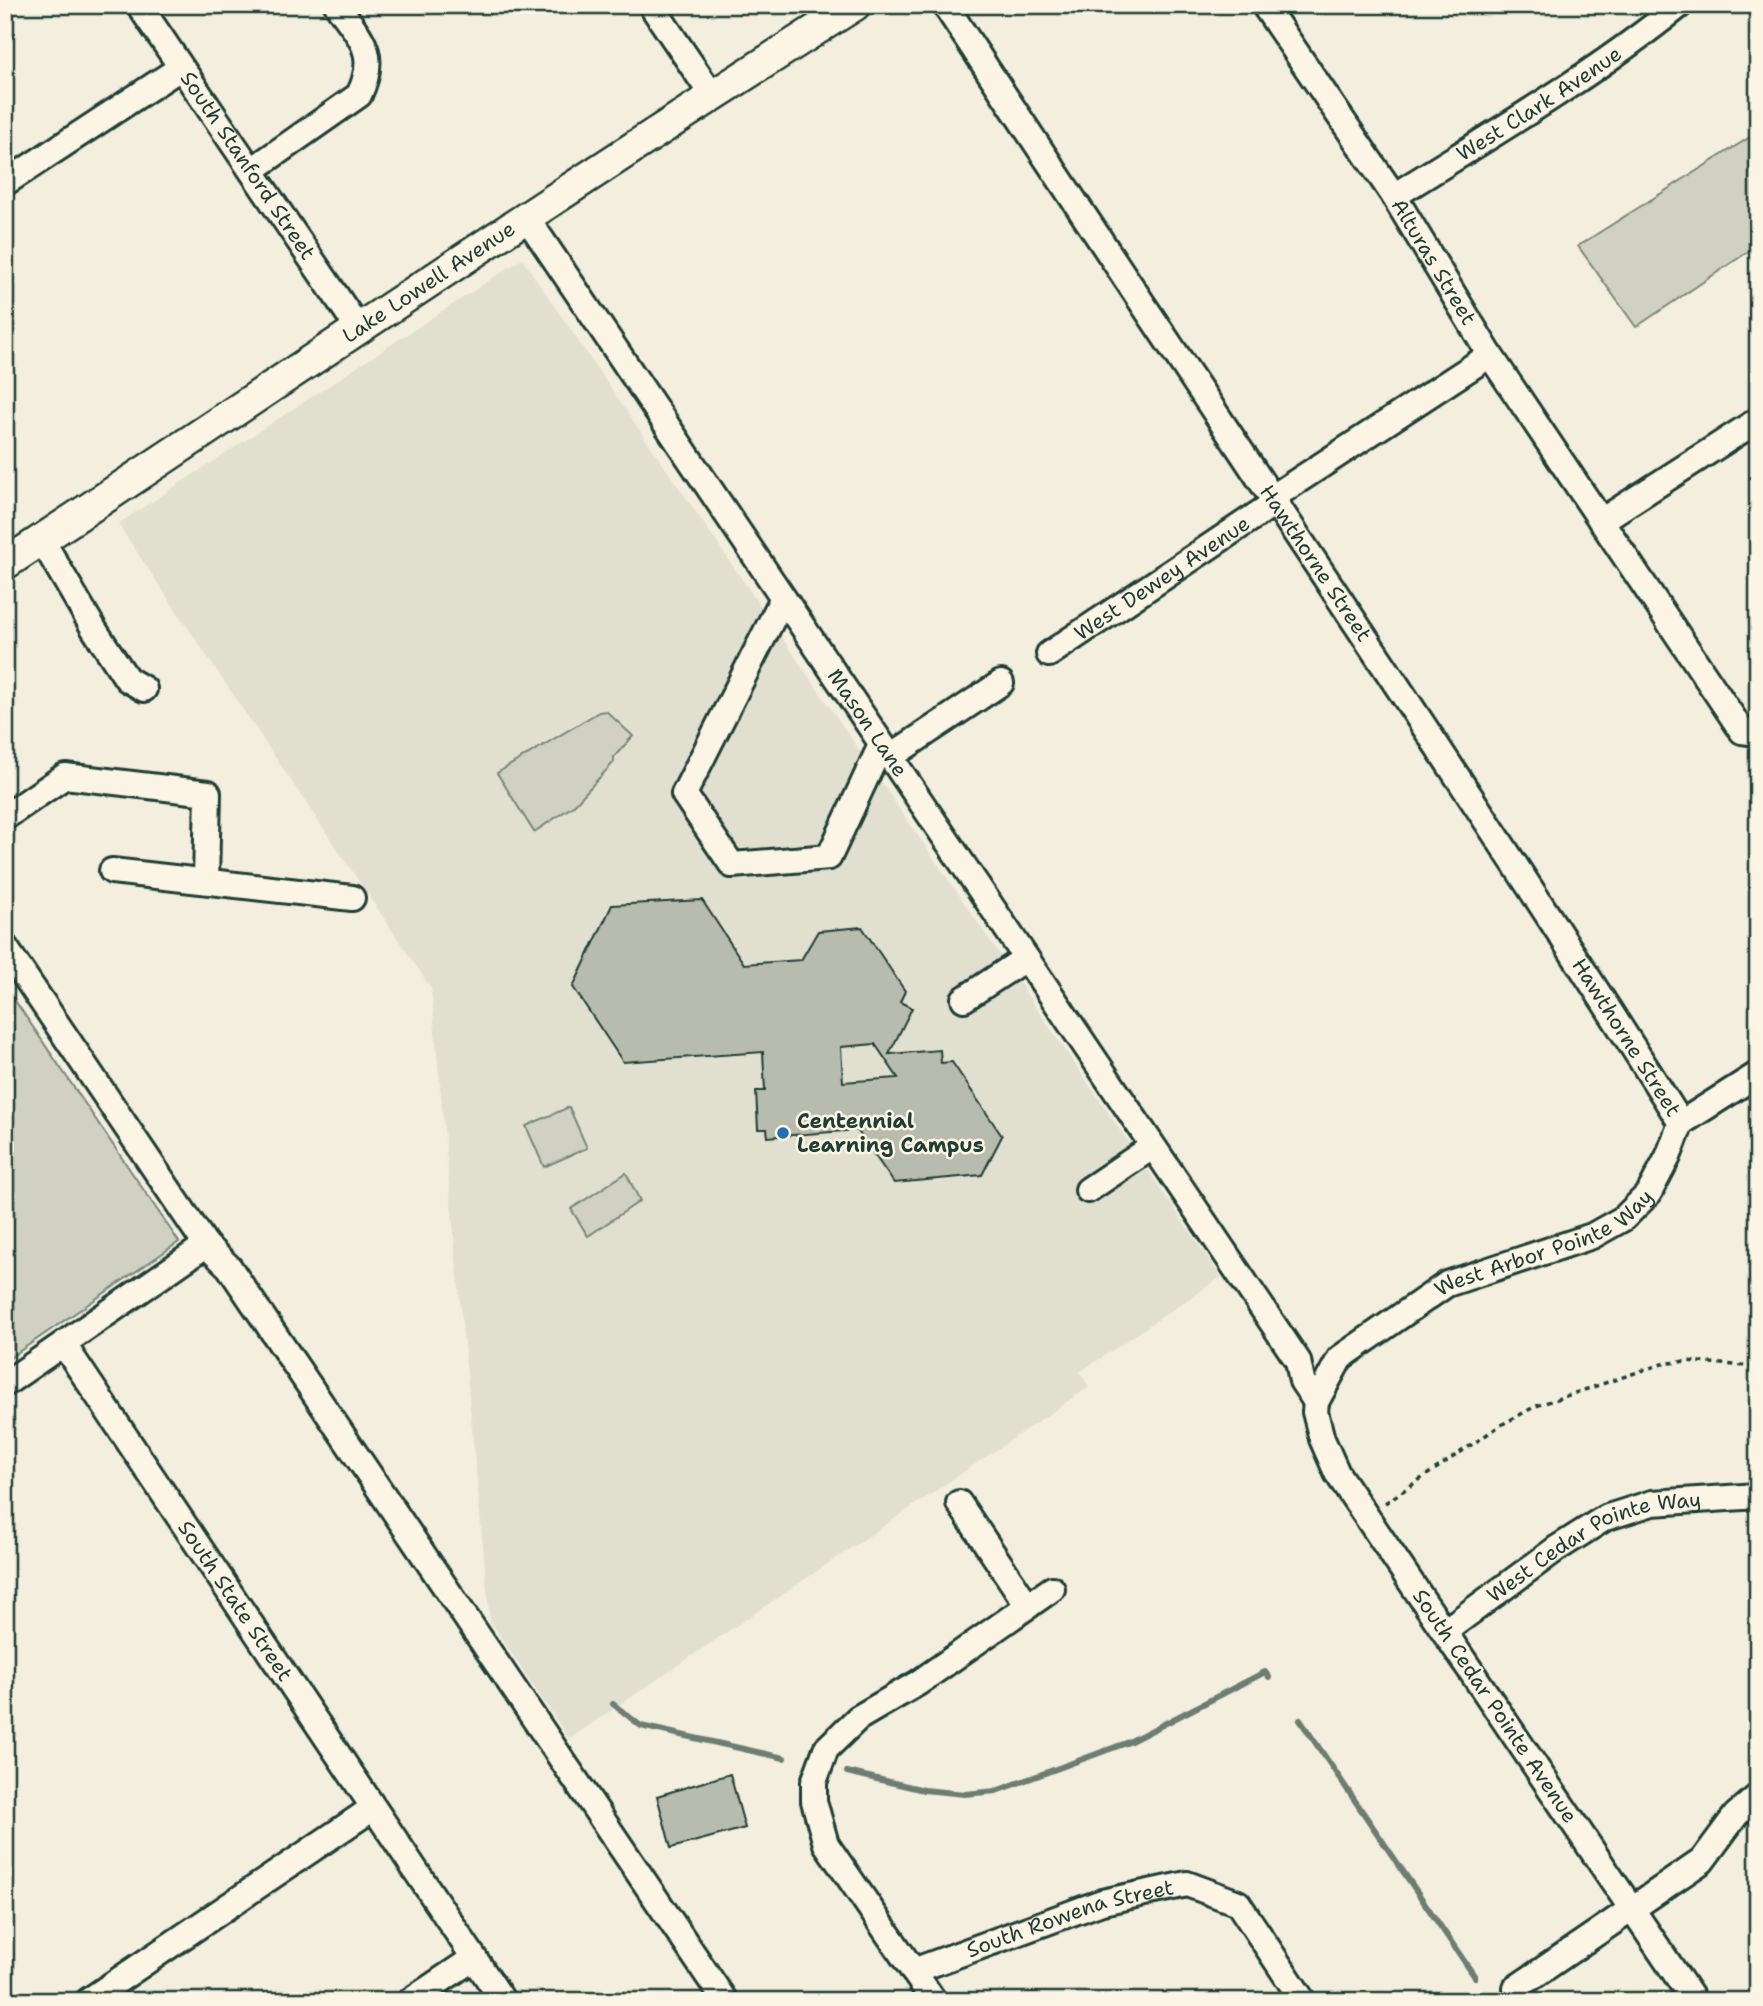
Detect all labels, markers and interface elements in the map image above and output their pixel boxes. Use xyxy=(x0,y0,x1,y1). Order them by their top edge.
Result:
street label: West Clark Avenue xyxy=(1451,40,1627,168)
street label: South Stanford Street xyxy=(174,66,322,265)
street label: Alturas Street xyxy=(1385,193,1483,330)
street label: Lake Lowell Avenue xyxy=(337,215,521,350)
street label: Hawthorne Street xyxy=(1253,479,1378,647)
street label: West Dewey Avenue xyxy=(1069,510,1255,647)
street label: Mason Lane xyxy=(821,663,914,783)
street label: Hawthorne Street xyxy=(1565,953,1687,1122)
place label: Centennial Learning Campus xyxy=(797,1107,984,1159)
marker: Centennial Learning Campus xyxy=(775,1125,791,1141)
street label: West Arbor Pointe Way xyxy=(1429,1183,1659,1303)
street label: West Cedar Pointe Way xyxy=(1481,1486,1702,1609)
street label: South State Street xyxy=(171,1515,299,1687)
street label: South Cedar Pointe Avenue xyxy=(1406,1584,1584,1828)
street label: South Rowena Street xyxy=(963,1873,1176,1964)

